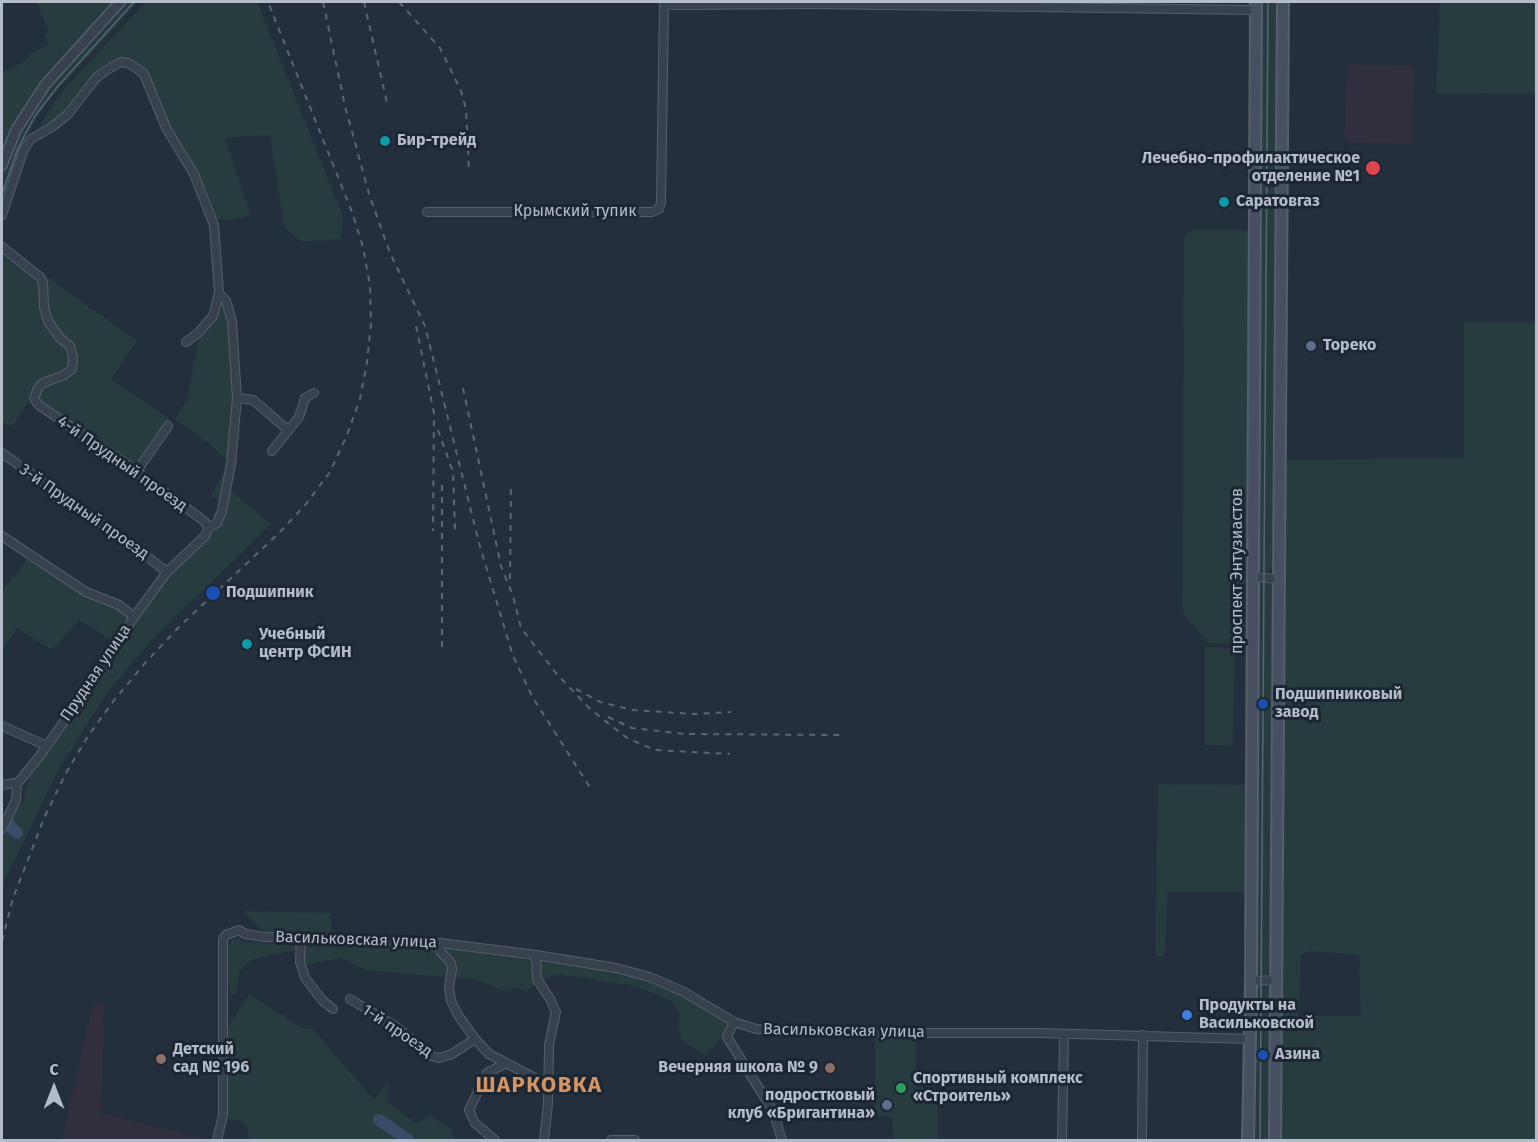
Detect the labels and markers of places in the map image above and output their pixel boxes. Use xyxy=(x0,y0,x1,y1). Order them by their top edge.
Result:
place label: Бир-трейд xyxy=(397,131,476,151)
marker: Бир-трейд xyxy=(378,134,392,148)
place label: Лечебно-профилактическое отделение №1 xyxy=(1142,149,1360,187)
marker: Лечебно-профилактическое отделение №1 xyxy=(1364,159,1382,177)
place label: Саратовгаз xyxy=(1236,192,1320,212)
marker: Саратовгаз xyxy=(1217,195,1231,209)
place label: Тореко xyxy=(1323,336,1376,356)
marker: Тореко xyxy=(1304,339,1318,353)
place label: Подшипник xyxy=(226,583,314,603)
marker: Подшипник xyxy=(204,584,222,602)
place label: Учебный центр ФСИН xyxy=(259,625,352,663)
marker: Учебный центр ФСИН xyxy=(240,637,254,651)
place label: Подшипниковый завод xyxy=(1275,685,1402,723)
marker: Подшипниковый завод xyxy=(1256,697,1270,711)
place label: Продукты на Васильковской xyxy=(1199,996,1314,1034)
marker: Продукты на Васильковской xyxy=(1180,1008,1194,1022)
place label: Детский сад № 196 xyxy=(173,1040,249,1078)
place label: Азина xyxy=(1275,1045,1320,1065)
marker: Азина xyxy=(1256,1048,1270,1062)
marker: Детский сад № 196 xyxy=(154,1052,168,1066)
place label: Вечерняя школа № 9 xyxy=(658,1058,818,1078)
marker: Вечерняя школа № 9 xyxy=(823,1061,837,1075)
place label: Спортивный комплекс «Строитель» xyxy=(913,1069,1083,1107)
marker: Спортивный комплекс «Строитель» xyxy=(894,1081,908,1095)
place label: подростковый клуб «Бригантина» xyxy=(728,1086,875,1124)
marker: подростковый клуб «Бригантина» xyxy=(880,1098,894,1112)

